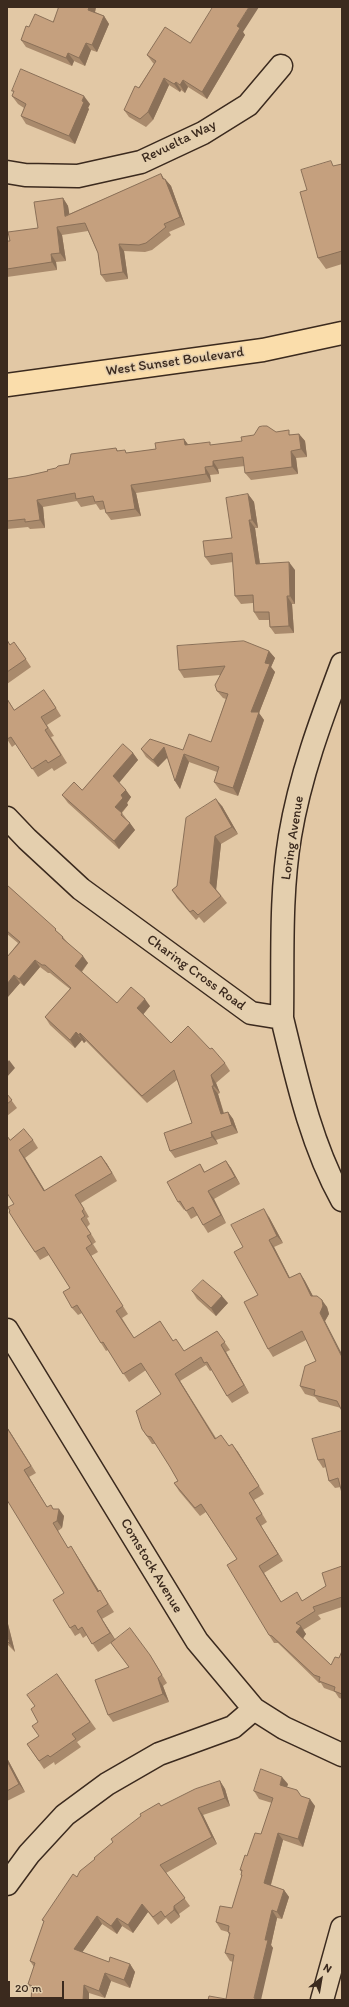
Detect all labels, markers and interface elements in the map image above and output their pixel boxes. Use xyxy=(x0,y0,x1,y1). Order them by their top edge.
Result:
street label: Revuelta Way xyxy=(139,117,219,167)
street label: West Sunset Boulevard xyxy=(105,344,245,380)
street label: Loring Avenue xyxy=(278,795,308,881)
street label: Charing Cross Road xyxy=(143,931,249,1015)
street label: Comstock Avenue xyxy=(116,1516,186,1616)
north arrow xyxy=(301,1959,341,1999)
text: N xyxy=(321,1961,334,1976)
scale bar xyxy=(10,1973,66,1999)
text: 20 m xyxy=(15,1981,42,1995)

